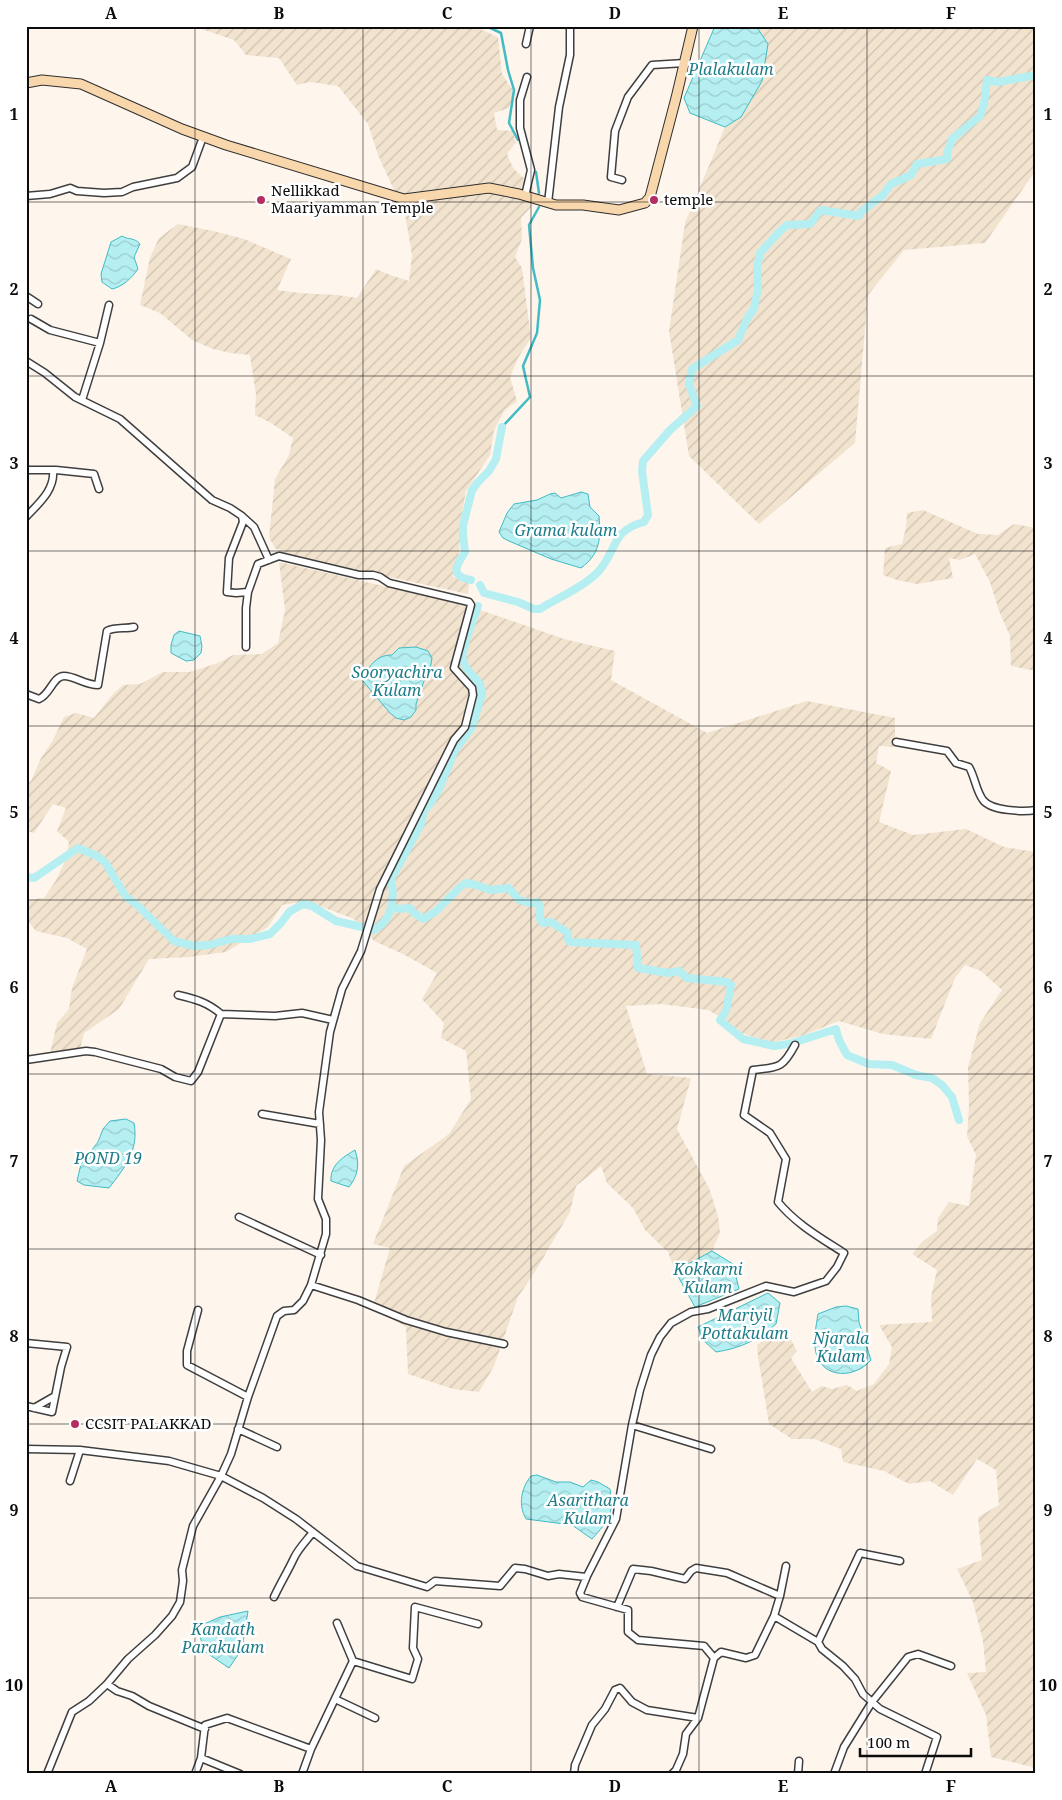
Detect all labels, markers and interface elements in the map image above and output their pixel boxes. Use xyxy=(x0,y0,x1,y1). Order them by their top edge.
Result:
text: A xyxy=(105,2,118,24)
text: B xyxy=(274,2,285,24)
text: C xyxy=(442,2,453,24)
text: D xyxy=(609,2,621,24)
text: E xyxy=(778,2,788,24)
text: F xyxy=(946,2,956,24)
water label: Plalakulam xyxy=(687,58,774,80)
text: 1 xyxy=(9,103,19,125)
text: 1 xyxy=(1043,103,1053,125)
place label: Nellikkad Maariyamman Temple xyxy=(271,180,434,217)
place label: temple xyxy=(664,189,713,209)
marker: Nellikkad Maariyamman Temple xyxy=(255,194,267,206)
marker: temple xyxy=(648,194,660,206)
text: 2 xyxy=(9,278,19,300)
text: 2 xyxy=(1043,278,1053,300)
text: 3 xyxy=(9,452,19,474)
text: 3 xyxy=(1043,452,1053,474)
water label: Grama kulam xyxy=(515,519,618,541)
text: 4 xyxy=(9,627,19,649)
text: 4 xyxy=(1043,627,1053,649)
water label: Sooryachira Kulam xyxy=(352,661,443,701)
text: 5 xyxy=(9,801,19,823)
text: 5 xyxy=(1043,801,1053,823)
text: 6 xyxy=(9,976,19,998)
text: 6 xyxy=(1043,976,1053,998)
water label: POND 19 xyxy=(73,1147,142,1169)
text: 7 xyxy=(9,1150,19,1172)
text: 7 xyxy=(1043,1150,1053,1172)
water label: Kokkarni Kulam xyxy=(672,1258,743,1298)
water label: Mariyil Pottakulam xyxy=(700,1304,789,1344)
text: 8 xyxy=(9,1325,19,1347)
text: 8 xyxy=(1043,1325,1053,1347)
water label: Njarala Kulam xyxy=(812,1327,870,1367)
place label: CCSIT PALAKKAD xyxy=(85,1413,212,1433)
marker: CCSIT PALAKKAD xyxy=(69,1418,81,1430)
water label: Asarithara Kulam xyxy=(546,1489,629,1529)
text: 9 xyxy=(9,1499,19,1521)
text: 9 xyxy=(1043,1499,1053,1521)
water label: Kandath Parakulam xyxy=(181,1618,265,1658)
text: 10 xyxy=(5,1674,23,1696)
text: 10 xyxy=(1039,1674,1057,1696)
scale bar xyxy=(860,1725,971,1757)
text: 100 m xyxy=(867,1732,910,1752)
text: A xyxy=(105,1775,118,1797)
text: B xyxy=(274,1775,285,1797)
text: C xyxy=(442,1775,453,1797)
text: D xyxy=(609,1775,621,1797)
text: E xyxy=(778,1775,788,1797)
text: F xyxy=(946,1775,956,1797)

